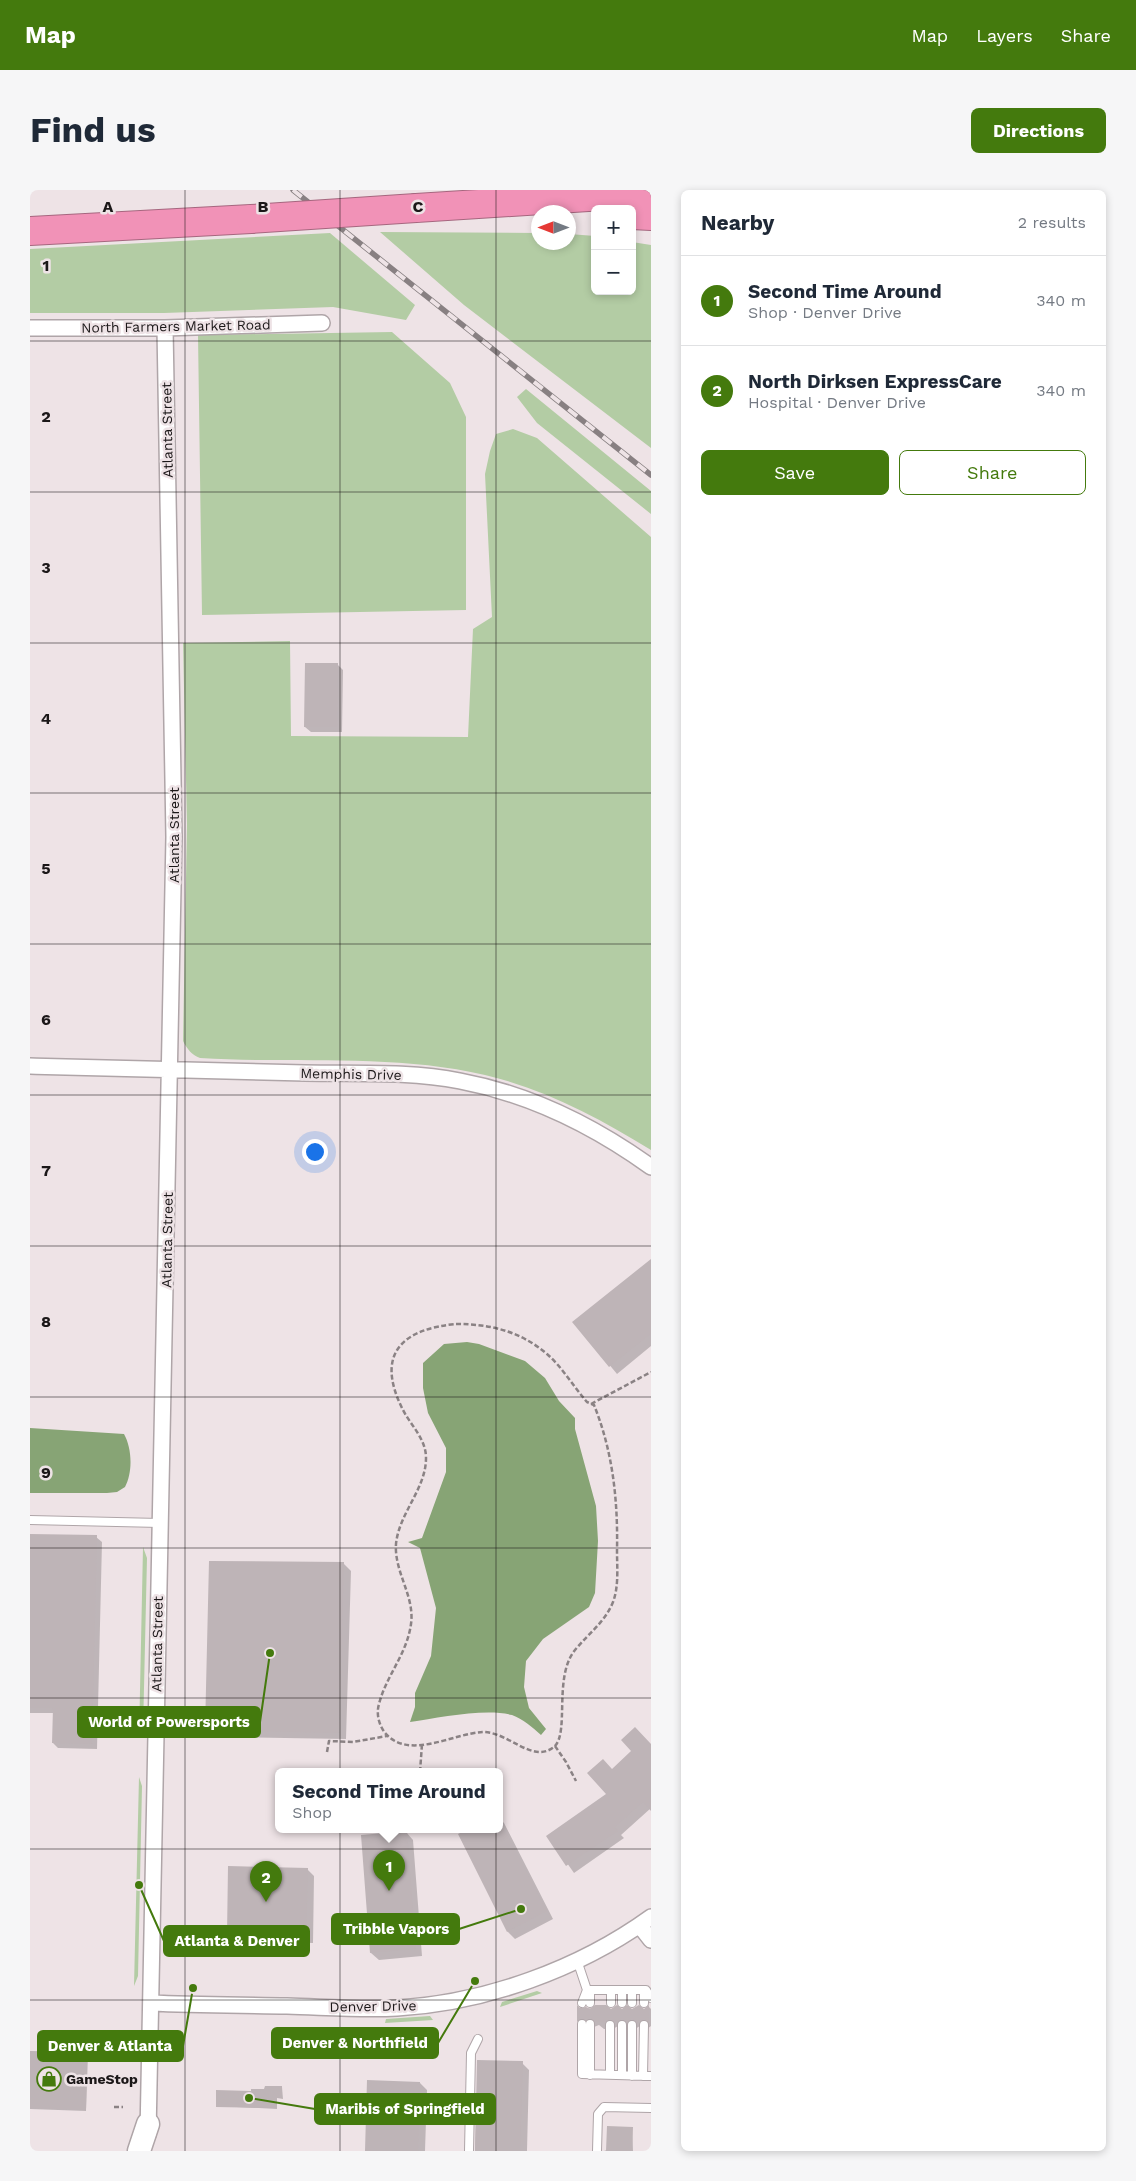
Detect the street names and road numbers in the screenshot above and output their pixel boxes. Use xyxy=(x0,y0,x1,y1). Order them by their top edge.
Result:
street label: North Farmers Market Road xyxy=(81,316,271,336)
street label: Atlanta Street xyxy=(158,382,176,478)
street label: Atlanta Street xyxy=(166,787,182,883)
street label: Memphis Drive xyxy=(300,1065,402,1083)
street label: Atlanta Street xyxy=(158,1192,176,1288)
street label: Atlanta Street xyxy=(148,1596,166,1692)
street label: Denver Drive xyxy=(329,1997,417,2015)

